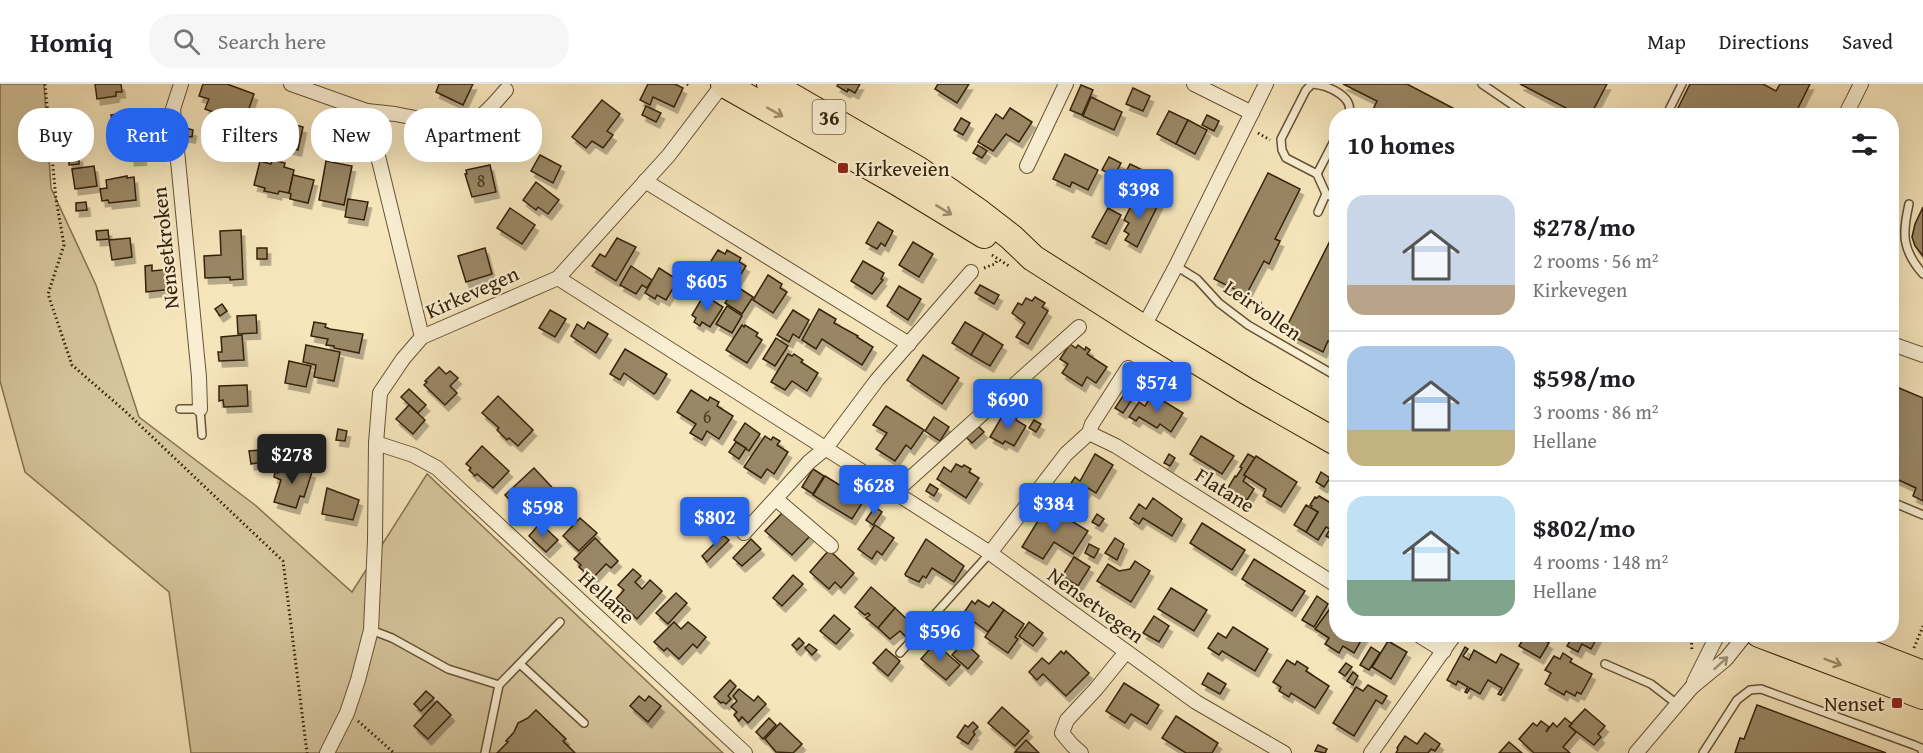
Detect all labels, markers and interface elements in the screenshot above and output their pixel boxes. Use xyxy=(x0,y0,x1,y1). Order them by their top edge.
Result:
search box xyxy=(149,14,569,68)
text: Homiq xyxy=(30,21,113,62)
icon: search xyxy=(170,25,203,58)
text: Search here xyxy=(218,25,326,57)
text: Map xyxy=(1647,26,1686,57)
text: Directions xyxy=(1719,26,1809,57)
text: Saved xyxy=(1842,26,1893,57)
road number: 36 xyxy=(812,100,846,134)
one-way arrow xyxy=(766,106,783,118)
chip: Buy xyxy=(18,108,94,162)
chip: Rent xyxy=(106,108,189,162)
chip: Filters xyxy=(201,108,299,162)
chip: New xyxy=(311,108,392,162)
chip: Apartment xyxy=(404,108,542,162)
text: 10 homes xyxy=(1347,125,1455,164)
icon: filters xyxy=(1848,128,1881,161)
place label: Kirkeveien xyxy=(855,153,950,184)
marker: Kirkeveien xyxy=(836,161,850,175)
house number: 8 xyxy=(477,167,485,194)
pin: $398 xyxy=(1103,169,1175,220)
text: $398 xyxy=(1118,174,1160,203)
street label: Nensetkroken xyxy=(143,185,187,311)
one-way arrow xyxy=(935,205,952,217)
text: $278/mo xyxy=(1533,207,1635,246)
icon: home xyxy=(1395,219,1467,291)
text: 2 rooms · 56 m² xyxy=(1533,246,1659,275)
street label: Kirkevegen xyxy=(420,258,524,326)
pin: $605 xyxy=(671,261,743,312)
text: $605 xyxy=(686,266,728,295)
street label: Leirvollen xyxy=(1218,272,1308,348)
text: Kirkevegen xyxy=(1533,275,1627,304)
text: $598/mo xyxy=(1533,358,1635,397)
pin: $574 xyxy=(1121,362,1193,413)
text: $574 xyxy=(1136,367,1178,396)
icon: home xyxy=(1395,370,1467,442)
pin: $690 xyxy=(972,379,1044,430)
text: $690 xyxy=(987,384,1029,413)
text: 3 rooms · 86 m² xyxy=(1533,397,1659,426)
house number: 6 xyxy=(703,403,711,430)
text: Hellane xyxy=(1533,426,1597,455)
pin: $278 xyxy=(256,434,328,485)
text: $278 xyxy=(271,439,313,468)
street label: Flatane xyxy=(1189,460,1261,520)
pin: $628 xyxy=(838,465,910,516)
text: $628 xyxy=(853,470,895,499)
pin: $384 xyxy=(1018,483,1090,534)
pin: $598 xyxy=(507,487,579,538)
text: $384 xyxy=(1033,488,1075,517)
text: $598 xyxy=(522,492,564,521)
pin: $802 xyxy=(679,497,751,548)
text: $802 xyxy=(694,502,736,531)
text: $802/mo xyxy=(1533,508,1635,547)
icon: home xyxy=(1395,520,1467,592)
text: 4 rooms · 148 m² xyxy=(1533,547,1668,576)
street label: Nensetvegen xyxy=(1041,559,1151,651)
street label: Hellane xyxy=(572,563,642,631)
text: Hellane xyxy=(1533,576,1597,605)
pin: $596 xyxy=(904,611,976,662)
text: $596 xyxy=(919,616,961,645)
one-way arrow xyxy=(1713,656,1728,670)
one-way arrow xyxy=(1823,657,1842,668)
place label: Nenset xyxy=(1824,688,1886,719)
marker: Nenset xyxy=(1890,696,1904,710)

